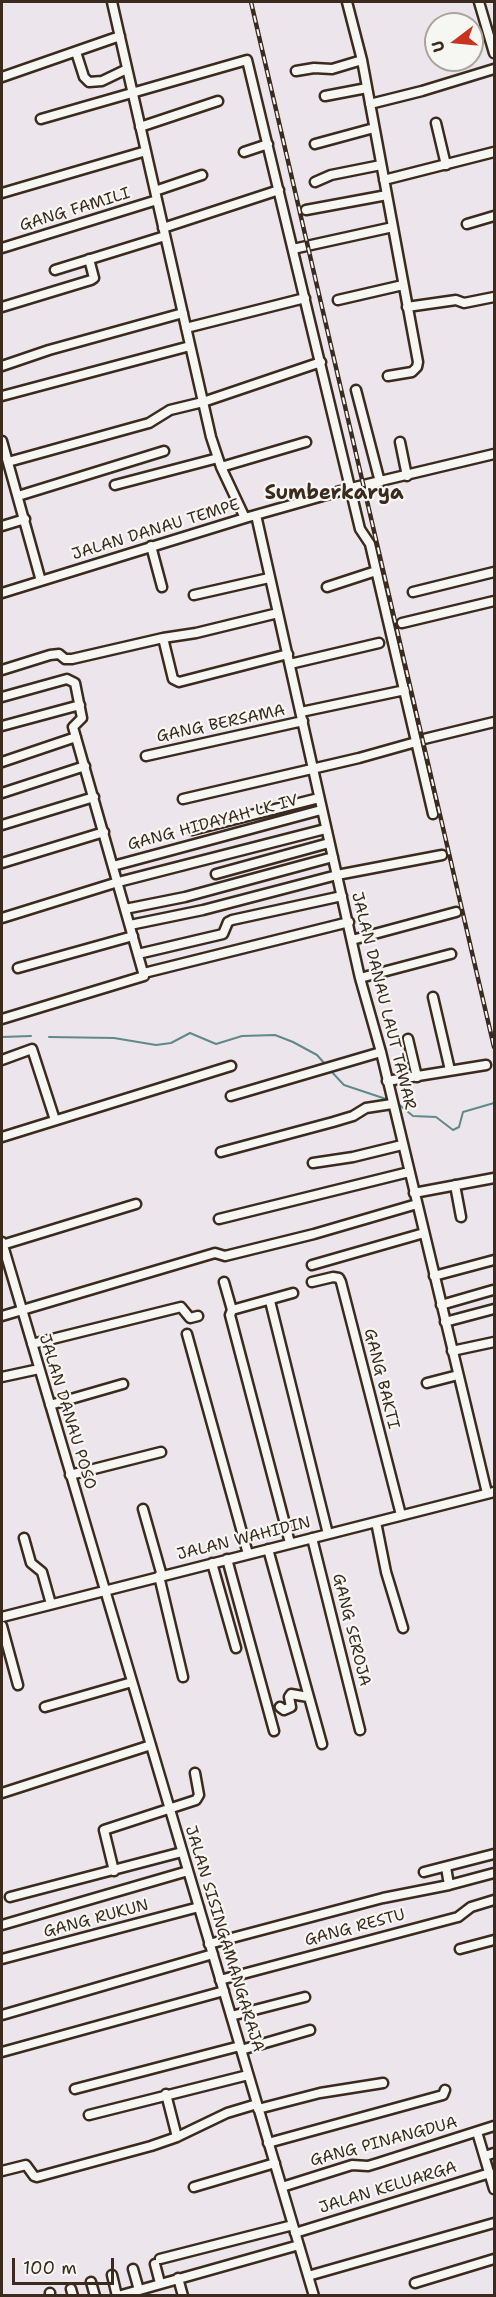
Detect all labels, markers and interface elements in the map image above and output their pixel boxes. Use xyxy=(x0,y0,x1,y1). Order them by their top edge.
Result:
north arrow xyxy=(424,12,484,72)
text: U xyxy=(427,38,450,55)
street label: GANG FAMILI xyxy=(17,184,133,236)
district label: Sumberkarya xyxy=(264,482,404,506)
street label: JALAN DANAU TEMPE xyxy=(70,495,242,565)
street label: GANG BERSAMA xyxy=(155,701,287,747)
street label: GANG HIDAYAH LK IV xyxy=(126,791,300,855)
street label: JALAN DANAU LAUT TAWAR xyxy=(347,890,419,1112)
street label: GANG BAKTI xyxy=(359,1327,403,1431)
street label: JALAN DANAU POSO xyxy=(34,1332,100,1492)
street label: JALAN WAHIDIN xyxy=(175,1513,313,1565)
street label: GANG SEROJA xyxy=(328,1572,374,1688)
street label: JALAN SISINGAMANGARAJA xyxy=(180,1824,268,2054)
street label: GANG RUKUN xyxy=(41,1896,151,1942)
street label: GANG RESTU xyxy=(303,1905,407,1951)
street label: GANG PINANGDUA xyxy=(308,2113,460,2171)
street label: JALAN KELUARGA xyxy=(317,2158,459,2218)
scale bar xyxy=(15,2246,117,2284)
text: 100 m xyxy=(23,2256,77,2280)

